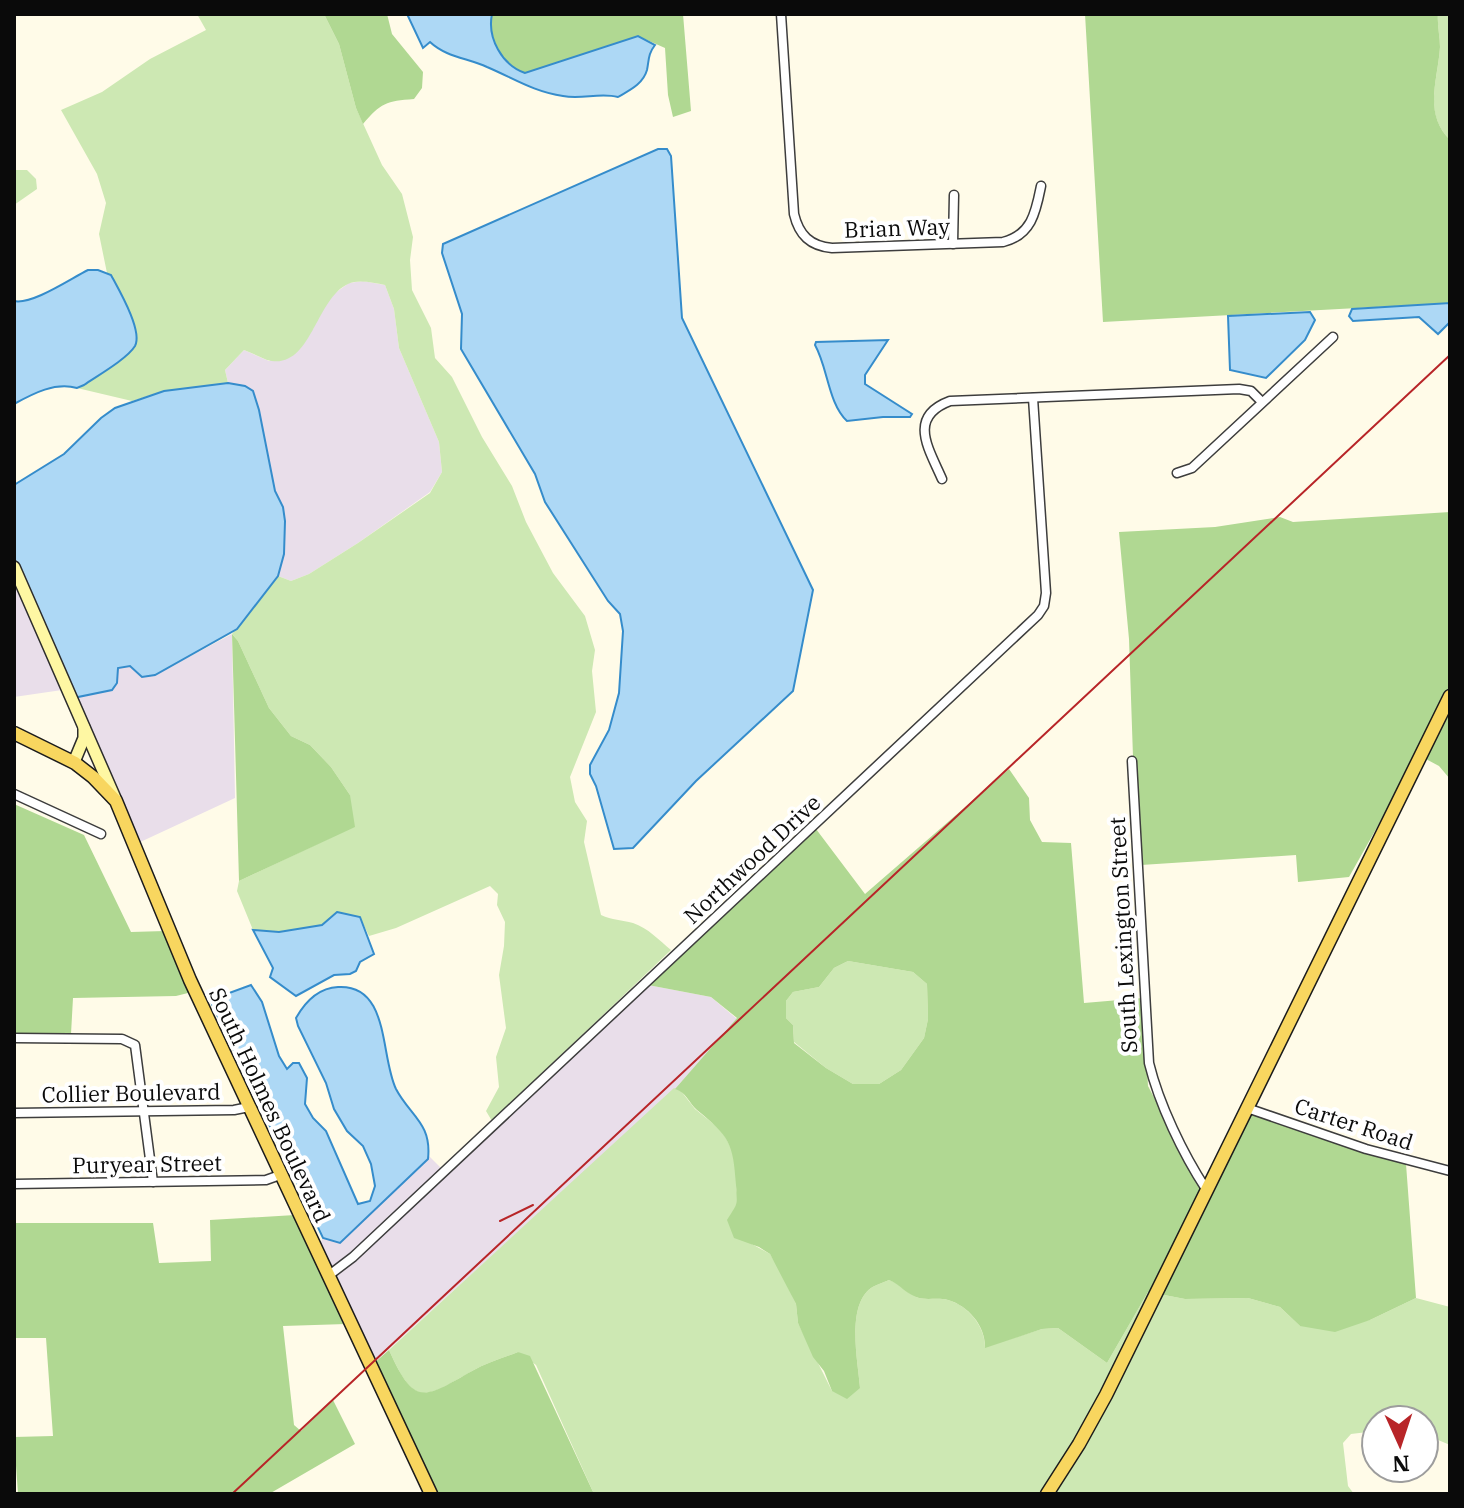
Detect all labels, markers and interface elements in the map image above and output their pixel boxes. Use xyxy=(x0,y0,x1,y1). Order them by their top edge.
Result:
street label: Brian Way xyxy=(843,211,951,244)
street label: Northwood Drive xyxy=(677,788,826,930)
street label: South Lexington Street xyxy=(1102,816,1143,1054)
street label: South Holmes Boulevard xyxy=(203,983,338,1227)
street label: Collier Boulevard xyxy=(41,1076,221,1109)
street label: Carter Road xyxy=(1291,1091,1417,1156)
street label: Puryear Street xyxy=(72,1148,222,1179)
north arrow xyxy=(1360,1404,1440,1484)
text: N xyxy=(1392,1450,1411,1479)

